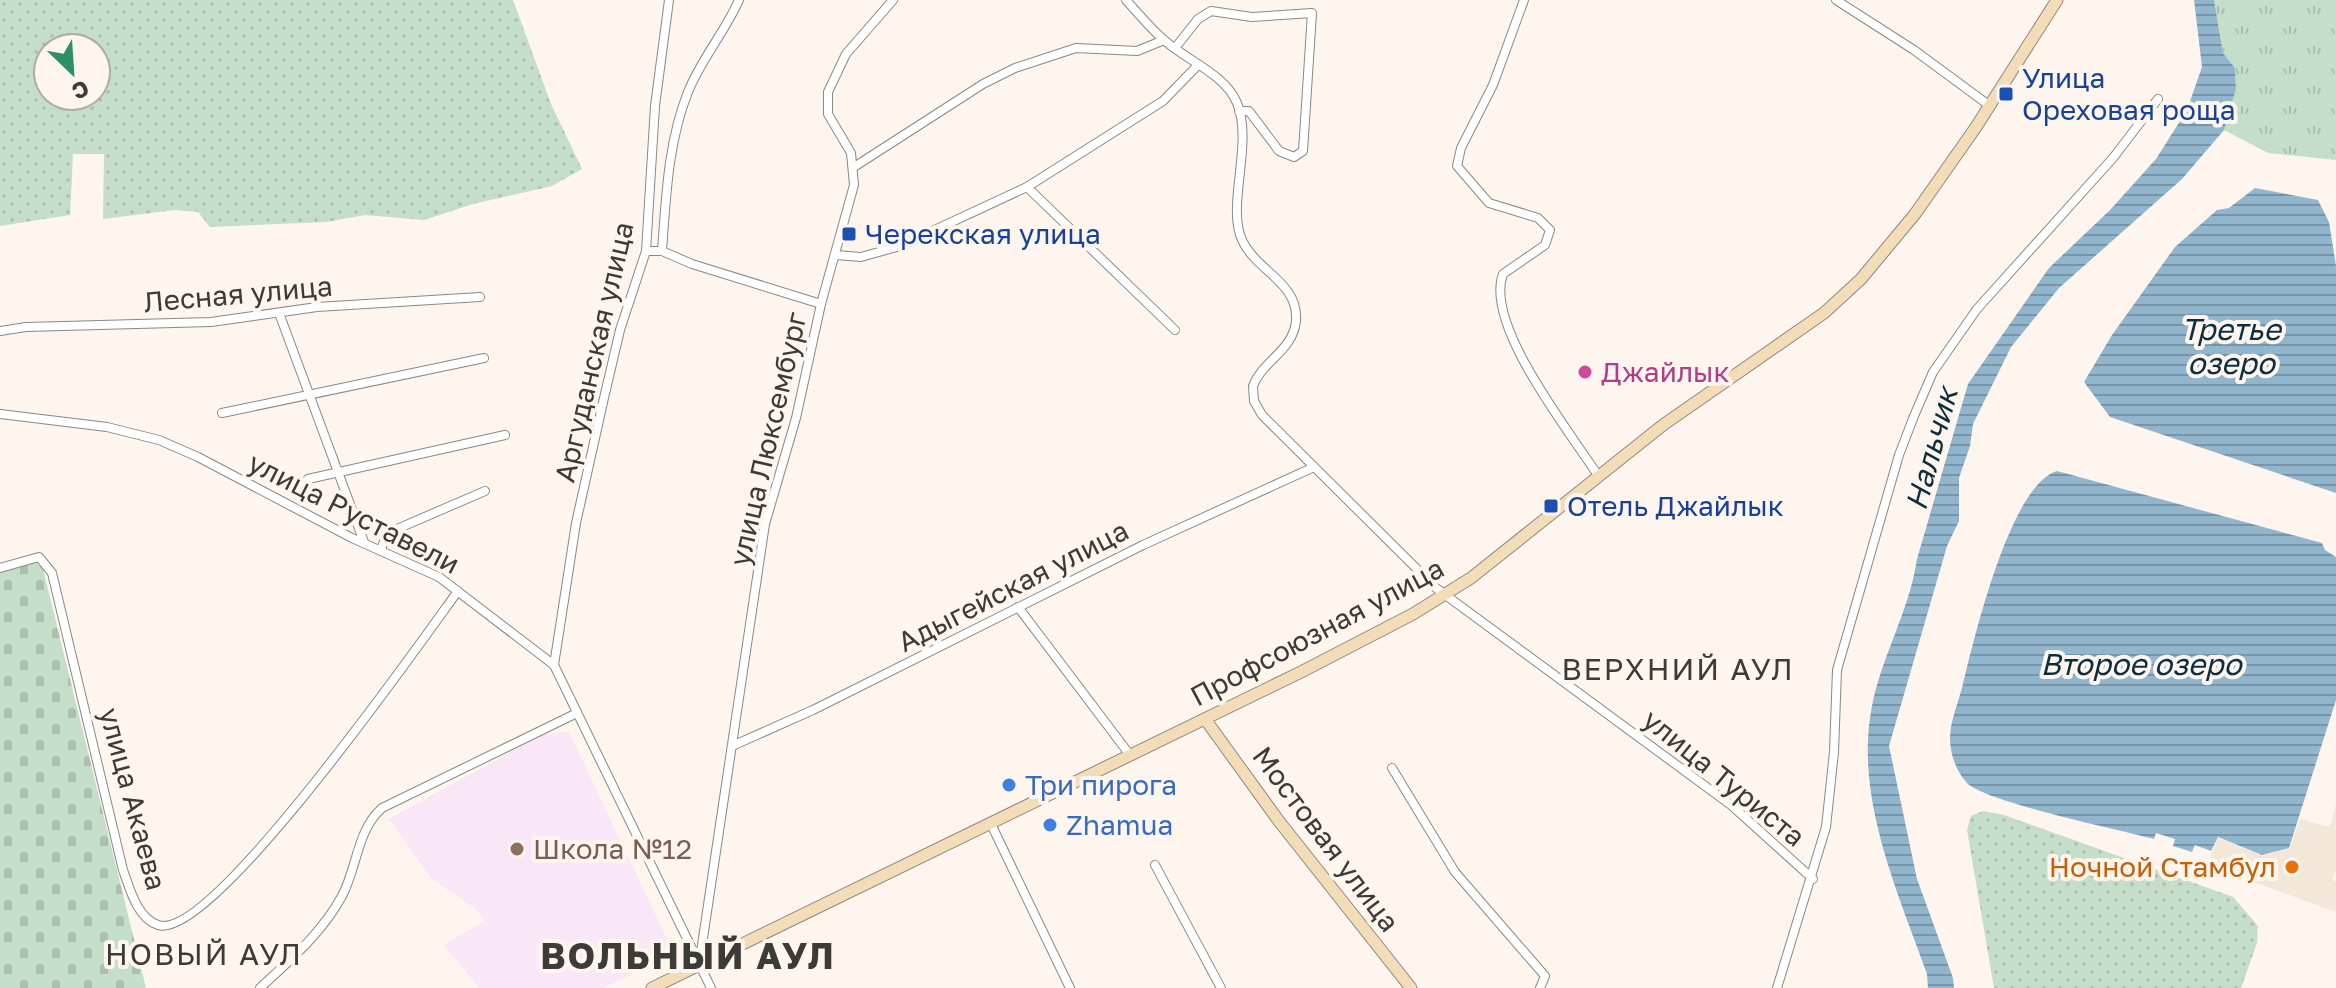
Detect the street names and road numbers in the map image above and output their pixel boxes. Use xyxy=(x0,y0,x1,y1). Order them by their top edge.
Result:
street label: Аргуданская улица xyxy=(547,218,640,485)
street label: Лесная улица xyxy=(142,269,334,318)
street label: улица Люксембург xyxy=(722,308,813,569)
street label: улица Руставели xyxy=(243,445,465,580)
street label: Адыгейская улица xyxy=(892,513,1134,658)
street label: Профсоюзная улица xyxy=(1184,551,1449,712)
street label: улица Туриста xyxy=(1637,702,1812,853)
street label: улица Акаева xyxy=(93,704,174,894)
street label: Мостовая улица xyxy=(1246,740,1407,938)

